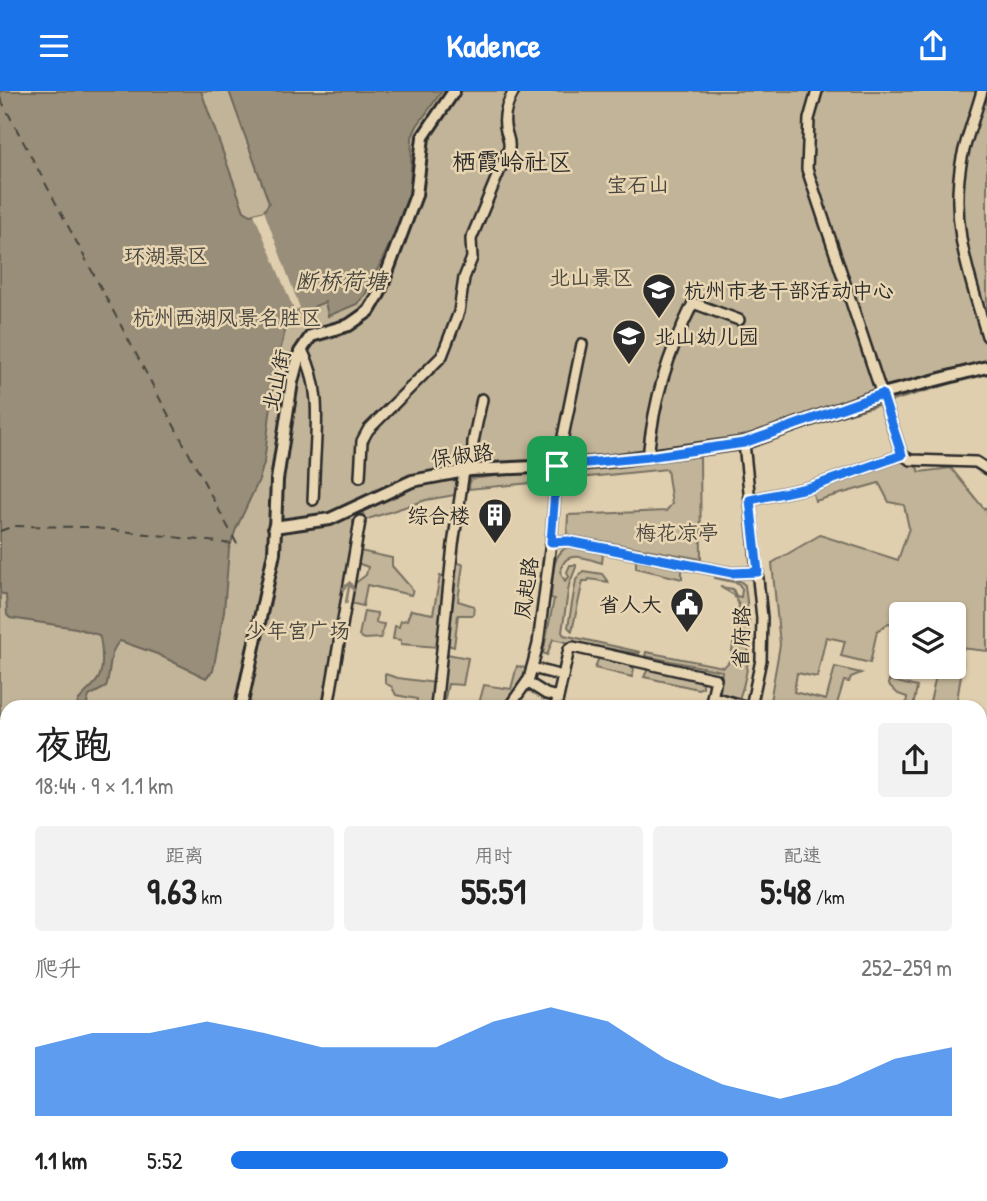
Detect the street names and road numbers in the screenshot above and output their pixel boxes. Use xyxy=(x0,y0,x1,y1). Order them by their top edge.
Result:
street label: 北山街 xyxy=(255,346,297,414)
street label: 保俶路 xyxy=(429,437,495,473)
street label: 凤起路 xyxy=(507,555,545,621)
street label: 省府路 xyxy=(725,605,757,669)

